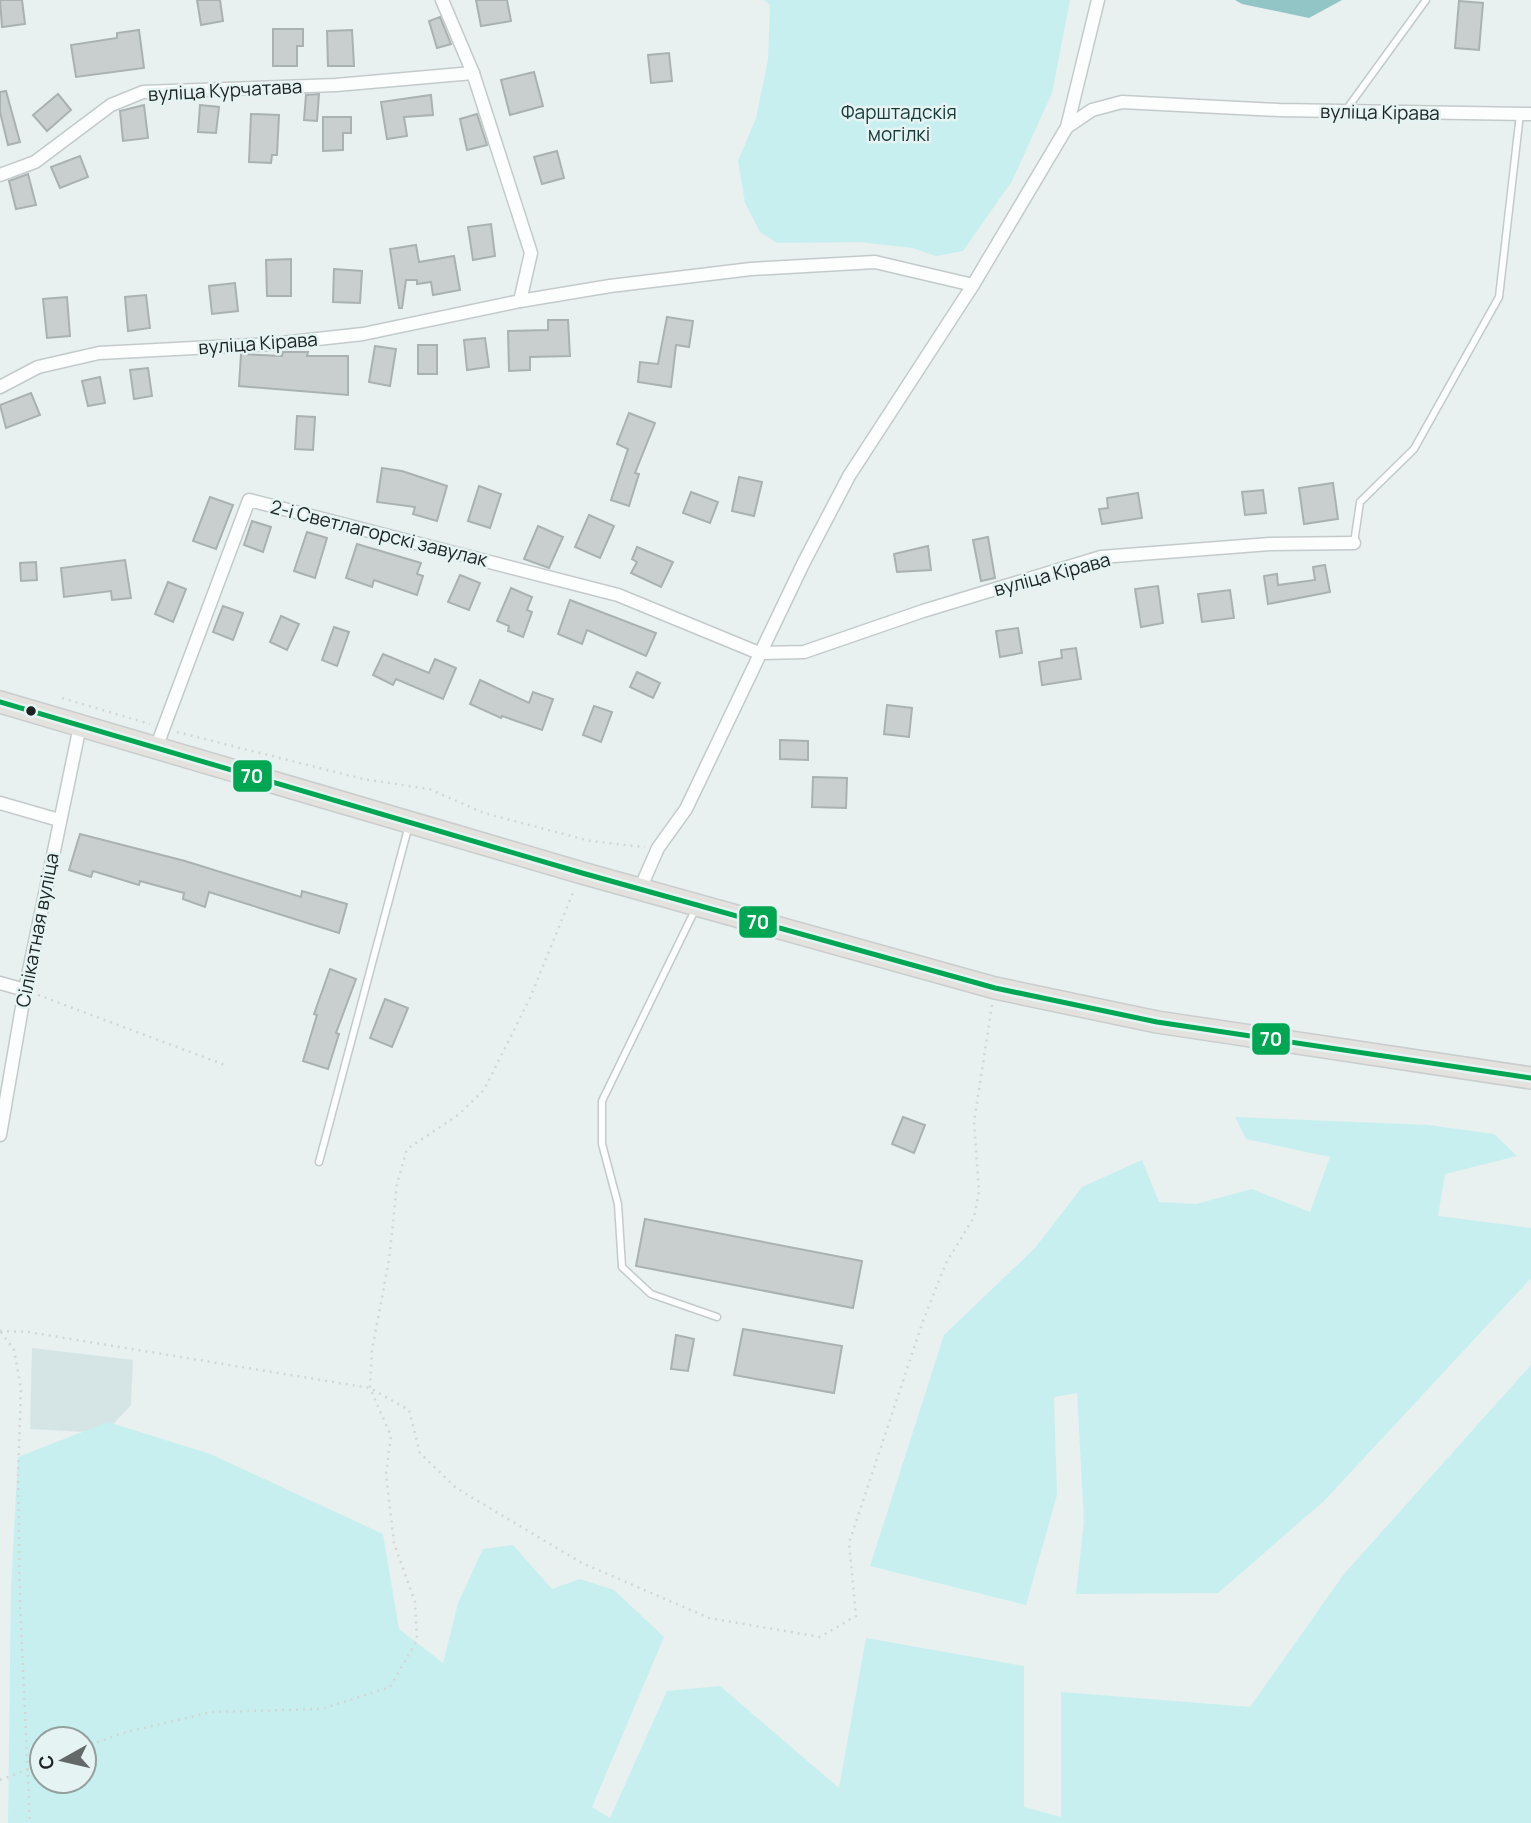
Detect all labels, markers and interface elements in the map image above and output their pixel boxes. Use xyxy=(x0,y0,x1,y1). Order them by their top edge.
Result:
street label: вуліца Курчатава xyxy=(147,73,303,107)
street label: вуліца Кірава xyxy=(1320,98,1440,126)
park label: Фарштадскія могілкі xyxy=(841,99,957,147)
street label: вуліца Кірава xyxy=(197,326,319,360)
street label: 2-і Светлагорскі завулак xyxy=(268,493,491,573)
street label: вуліца Кірава xyxy=(991,546,1113,602)
unlabelled marker xyxy=(24,704,38,718)
line badge: 70 xyxy=(232,759,273,793)
text: 70 xyxy=(241,763,263,789)
street label: Сілікатная вуліца xyxy=(9,851,65,1009)
line badge: 70 xyxy=(738,905,778,939)
text: 70 xyxy=(747,909,769,935)
line badge: 70 xyxy=(1251,1022,1291,1056)
text: 70 xyxy=(1260,1026,1282,1052)
north arrow xyxy=(28,1725,98,1795)
text: С xyxy=(32,1754,60,1771)

